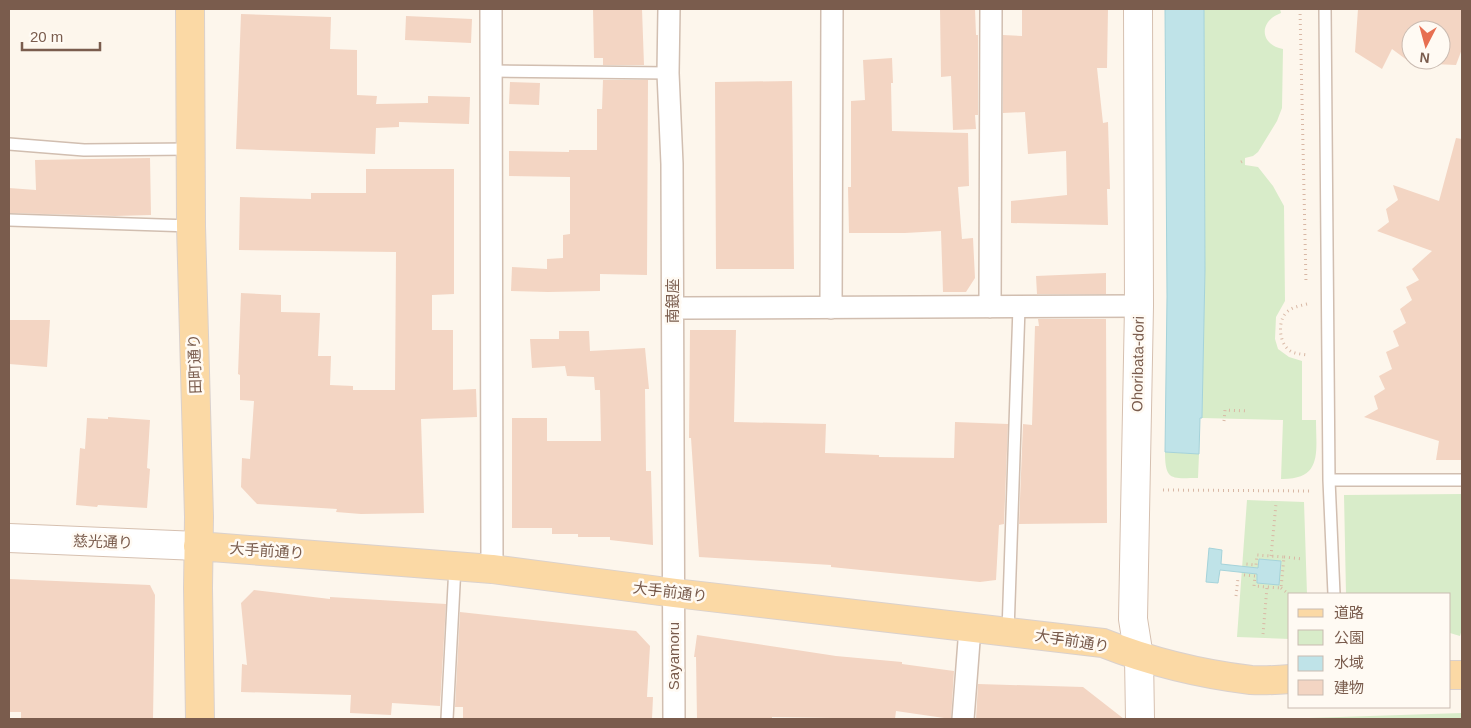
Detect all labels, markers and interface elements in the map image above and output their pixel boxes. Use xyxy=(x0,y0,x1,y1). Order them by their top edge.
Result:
scale bar xyxy=(22,20,100,52)
north arrow xyxy=(1401,20,1451,70)
text: 20 m xyxy=(30,28,63,45)
text: N xyxy=(1419,49,1431,66)
street label: 南銀座 xyxy=(664,278,681,324)
street label: Ohoribata-dori xyxy=(1128,316,1147,412)
street label: 田町通り xyxy=(185,334,204,394)
street label: 慈光通り xyxy=(73,532,133,551)
street label: 大手前通り xyxy=(229,539,305,562)
street label: 大手前通り xyxy=(632,578,708,605)
legend xyxy=(1288,593,1451,708)
text: 道路 xyxy=(1334,604,1364,621)
street label: Sayamoru xyxy=(665,622,682,690)
street label: 大手前通り xyxy=(1034,626,1110,655)
text: 公園 xyxy=(1334,629,1364,646)
text: 水域 xyxy=(1334,654,1364,671)
text: 建物 xyxy=(1334,679,1364,696)

